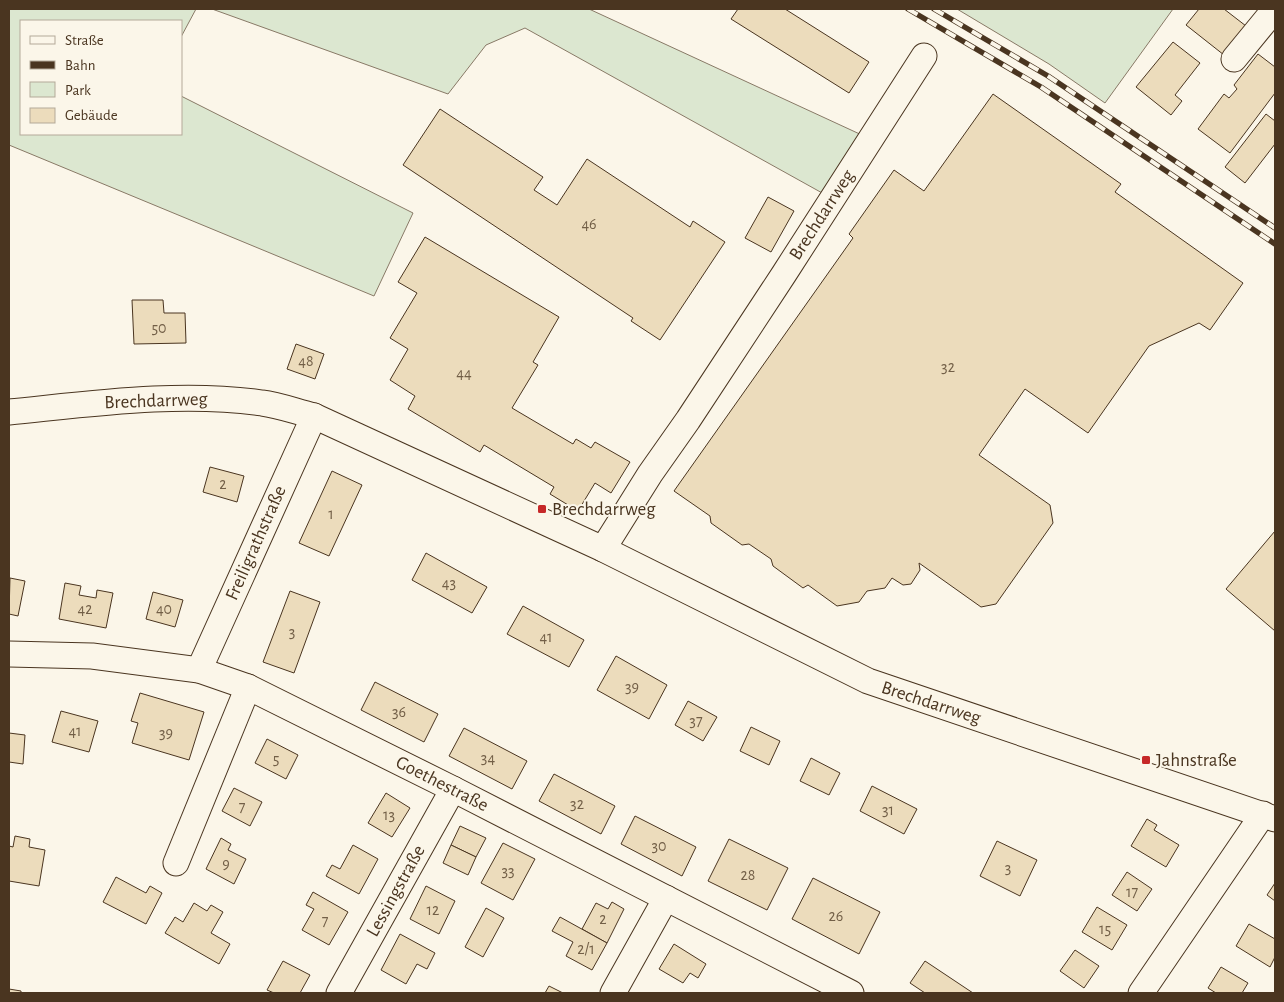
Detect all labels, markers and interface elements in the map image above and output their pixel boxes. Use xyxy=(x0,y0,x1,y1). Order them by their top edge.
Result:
legend xyxy=(20,20,182,135)
text: Straße xyxy=(65,33,104,48)
text: Bahn xyxy=(65,58,95,73)
text: Park xyxy=(65,83,91,98)
text: Gebäude xyxy=(65,108,118,123)
street label: Brechdarrweg xyxy=(786,166,859,264)
house number: 46 xyxy=(581,216,597,232)
house number: 50 xyxy=(151,320,167,336)
house number: 48 xyxy=(298,353,314,369)
house number: 32 xyxy=(941,359,955,375)
house number: 44 xyxy=(456,365,472,381)
street label: Brechdarrweg xyxy=(104,390,209,412)
house number: 2 xyxy=(219,476,227,492)
street label: Freiligrathstraße xyxy=(222,483,290,603)
place label: Brechdarrweg xyxy=(552,500,656,519)
marker: Brechdarrweg xyxy=(536,503,548,515)
house number: 1 xyxy=(328,506,334,522)
house number: 43 xyxy=(442,575,456,591)
house number: 42 xyxy=(78,601,92,617)
house number: 40 xyxy=(156,601,172,617)
house number: 3 xyxy=(289,624,295,640)
house number: 41 xyxy=(539,629,553,645)
street label: Brechdarrweg xyxy=(879,678,984,728)
house number: 39 xyxy=(625,679,639,695)
house number: 36 xyxy=(392,704,406,720)
house number: 37 xyxy=(689,713,703,729)
house number: 41 xyxy=(68,723,82,739)
house number: 39 xyxy=(159,725,173,741)
house number: 34 xyxy=(481,750,495,766)
house number: 5 xyxy=(273,751,279,767)
place label: Jahnstraße xyxy=(1156,751,1237,770)
street label: Goethestraße xyxy=(393,753,491,815)
marker: Jahnstraße xyxy=(1140,754,1152,766)
house number: 32 xyxy=(570,796,584,812)
house number: 7 xyxy=(239,799,246,815)
house number: 31 xyxy=(882,802,894,818)
house number: 13 xyxy=(383,807,395,823)
house number: 30 xyxy=(651,838,667,854)
street label: Lessingstraße xyxy=(363,842,429,940)
house number: 9 xyxy=(222,856,230,872)
house number: 3 xyxy=(1005,860,1011,876)
house number: 33 xyxy=(501,863,515,879)
house number: 28 xyxy=(741,867,755,883)
house number: 17 xyxy=(1126,884,1138,900)
house number: 12 xyxy=(427,902,439,918)
house number: 26 xyxy=(829,908,843,924)
house number: 2 xyxy=(599,911,607,927)
house number: 7 xyxy=(322,913,329,929)
house number: 15 xyxy=(1099,921,1111,937)
house number: 2/1 xyxy=(577,941,595,957)

